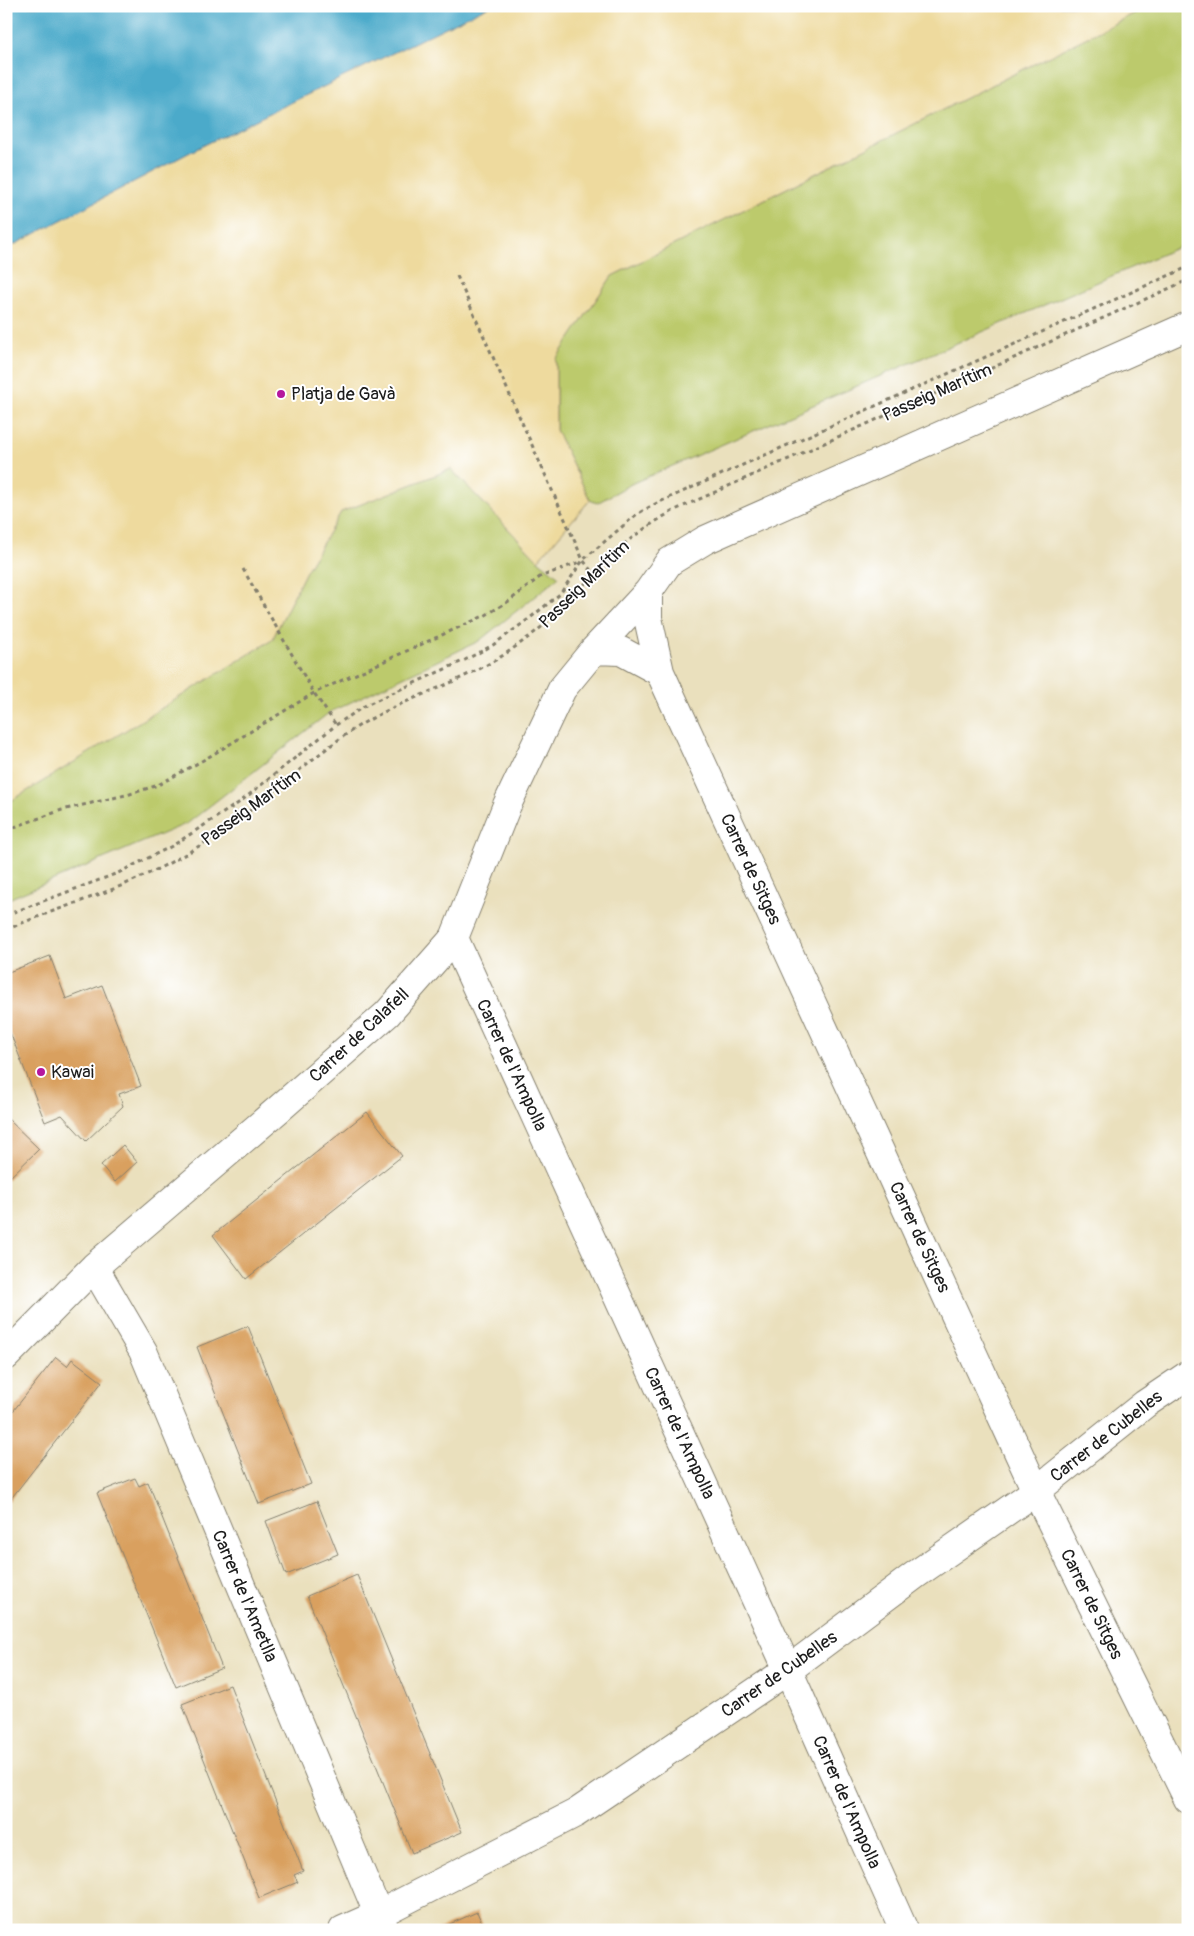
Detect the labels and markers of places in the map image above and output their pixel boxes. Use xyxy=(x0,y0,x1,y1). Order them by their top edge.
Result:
place label: Platja de Gavà xyxy=(291,383,395,406)
marker: Platja de Gavà xyxy=(275,388,287,400)
place label: Kawai xyxy=(51,1061,94,1084)
marker: Kawai xyxy=(35,1066,47,1078)

